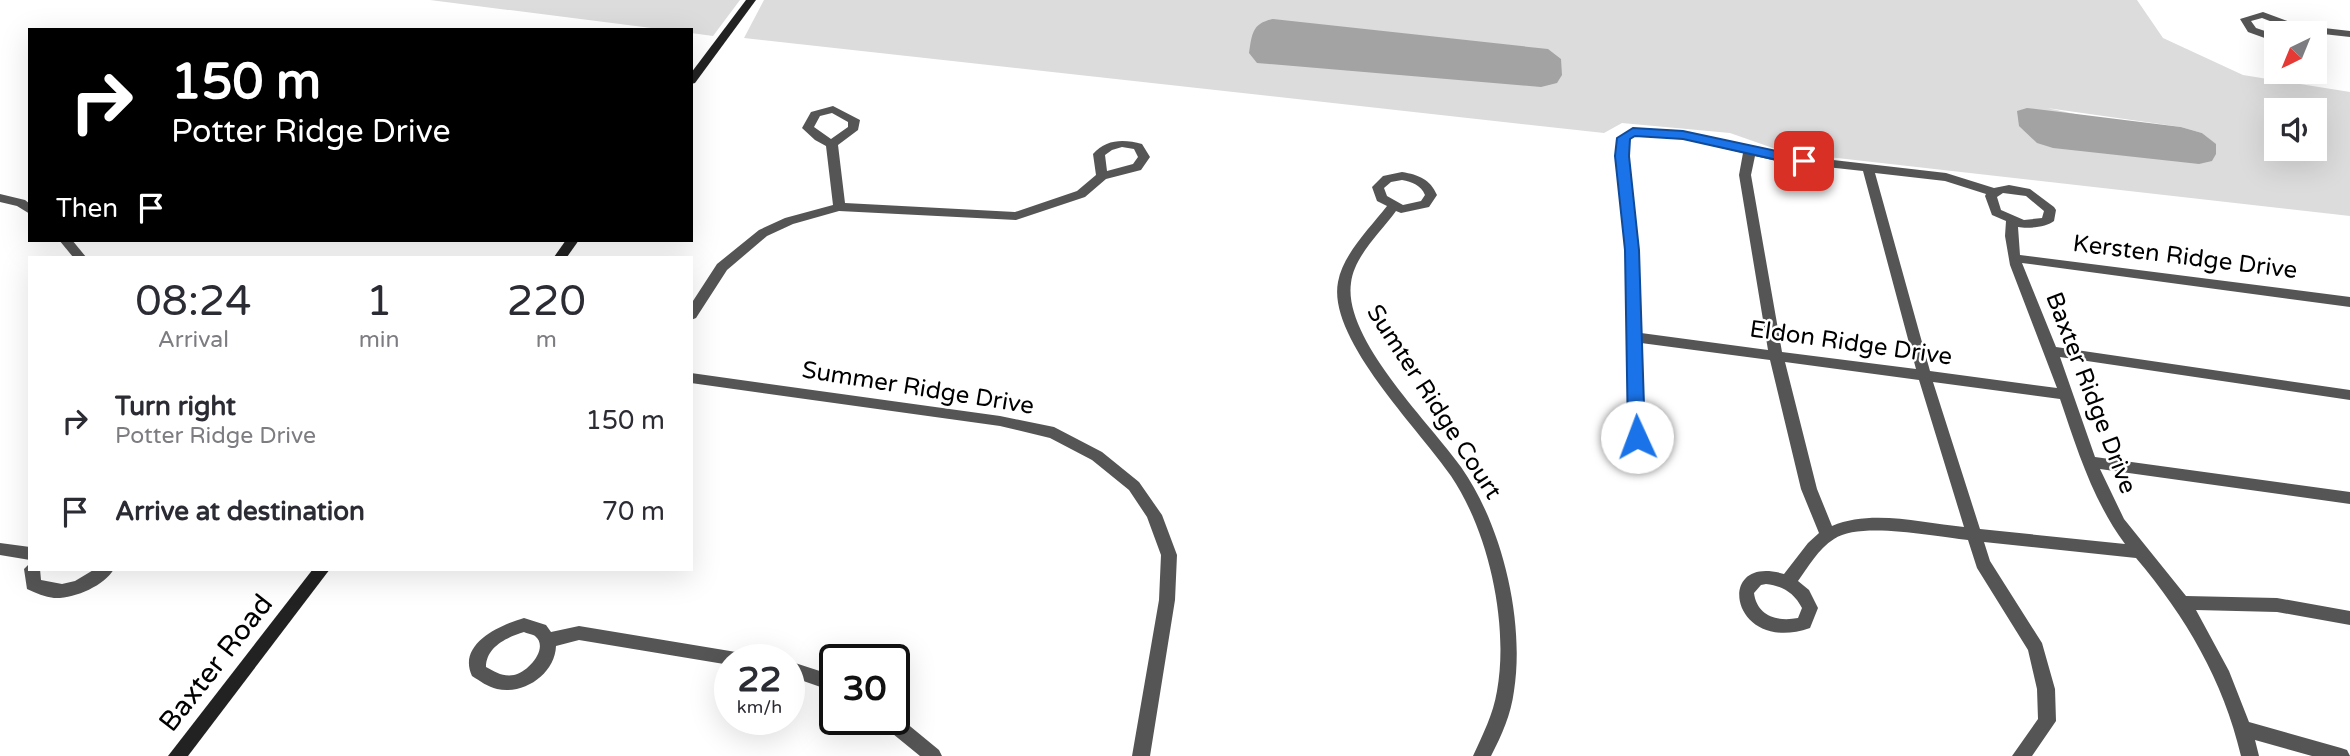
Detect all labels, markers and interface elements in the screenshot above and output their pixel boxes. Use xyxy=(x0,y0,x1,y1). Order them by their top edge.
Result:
north arrow xyxy=(2264,21,2328,84)
map controls xyxy=(2264,21,2327,161)
text: 150 m xyxy=(171,53,321,112)
icon: right xyxy=(56,56,147,147)
button: sound xyxy=(2264,98,2327,161)
text: Potter Ridge Drive xyxy=(171,113,451,151)
pin xyxy=(1774,131,1834,191)
icon: arrive xyxy=(1785,142,1823,180)
icon: arrive xyxy=(132,189,170,227)
text: Then xyxy=(56,193,118,224)
street label: Kersten Ridge Drive xyxy=(2071,229,2299,285)
text: 08:24 xyxy=(135,276,252,327)
text: 1 xyxy=(366,276,392,327)
text: 220 xyxy=(507,276,586,327)
street label: Baxter Ridge Drive xyxy=(2039,288,2143,498)
street label: Sumter Ridge Court xyxy=(1360,299,1508,505)
street label: Eldon Ridge Drive xyxy=(1748,314,1954,372)
text: Arrival xyxy=(158,326,229,354)
text: min xyxy=(359,326,400,354)
text: m xyxy=(536,326,557,354)
street label: Summer Ridge Drive xyxy=(800,355,1036,421)
text: Turn right xyxy=(115,391,236,422)
position arrow xyxy=(1600,400,1674,474)
icon: right xyxy=(56,402,94,440)
text: 150 m xyxy=(585,405,665,436)
text: Potter Ridge Drive xyxy=(115,422,316,450)
icon: arrive xyxy=(56,493,94,531)
text: Arrive at destination xyxy=(115,496,365,527)
text: 70 m xyxy=(602,496,665,527)
street label: Baxter Road xyxy=(152,588,280,738)
speed limit sign: 30 xyxy=(819,644,910,735)
text: 22 xyxy=(738,659,781,701)
text: km/h xyxy=(737,696,782,718)

